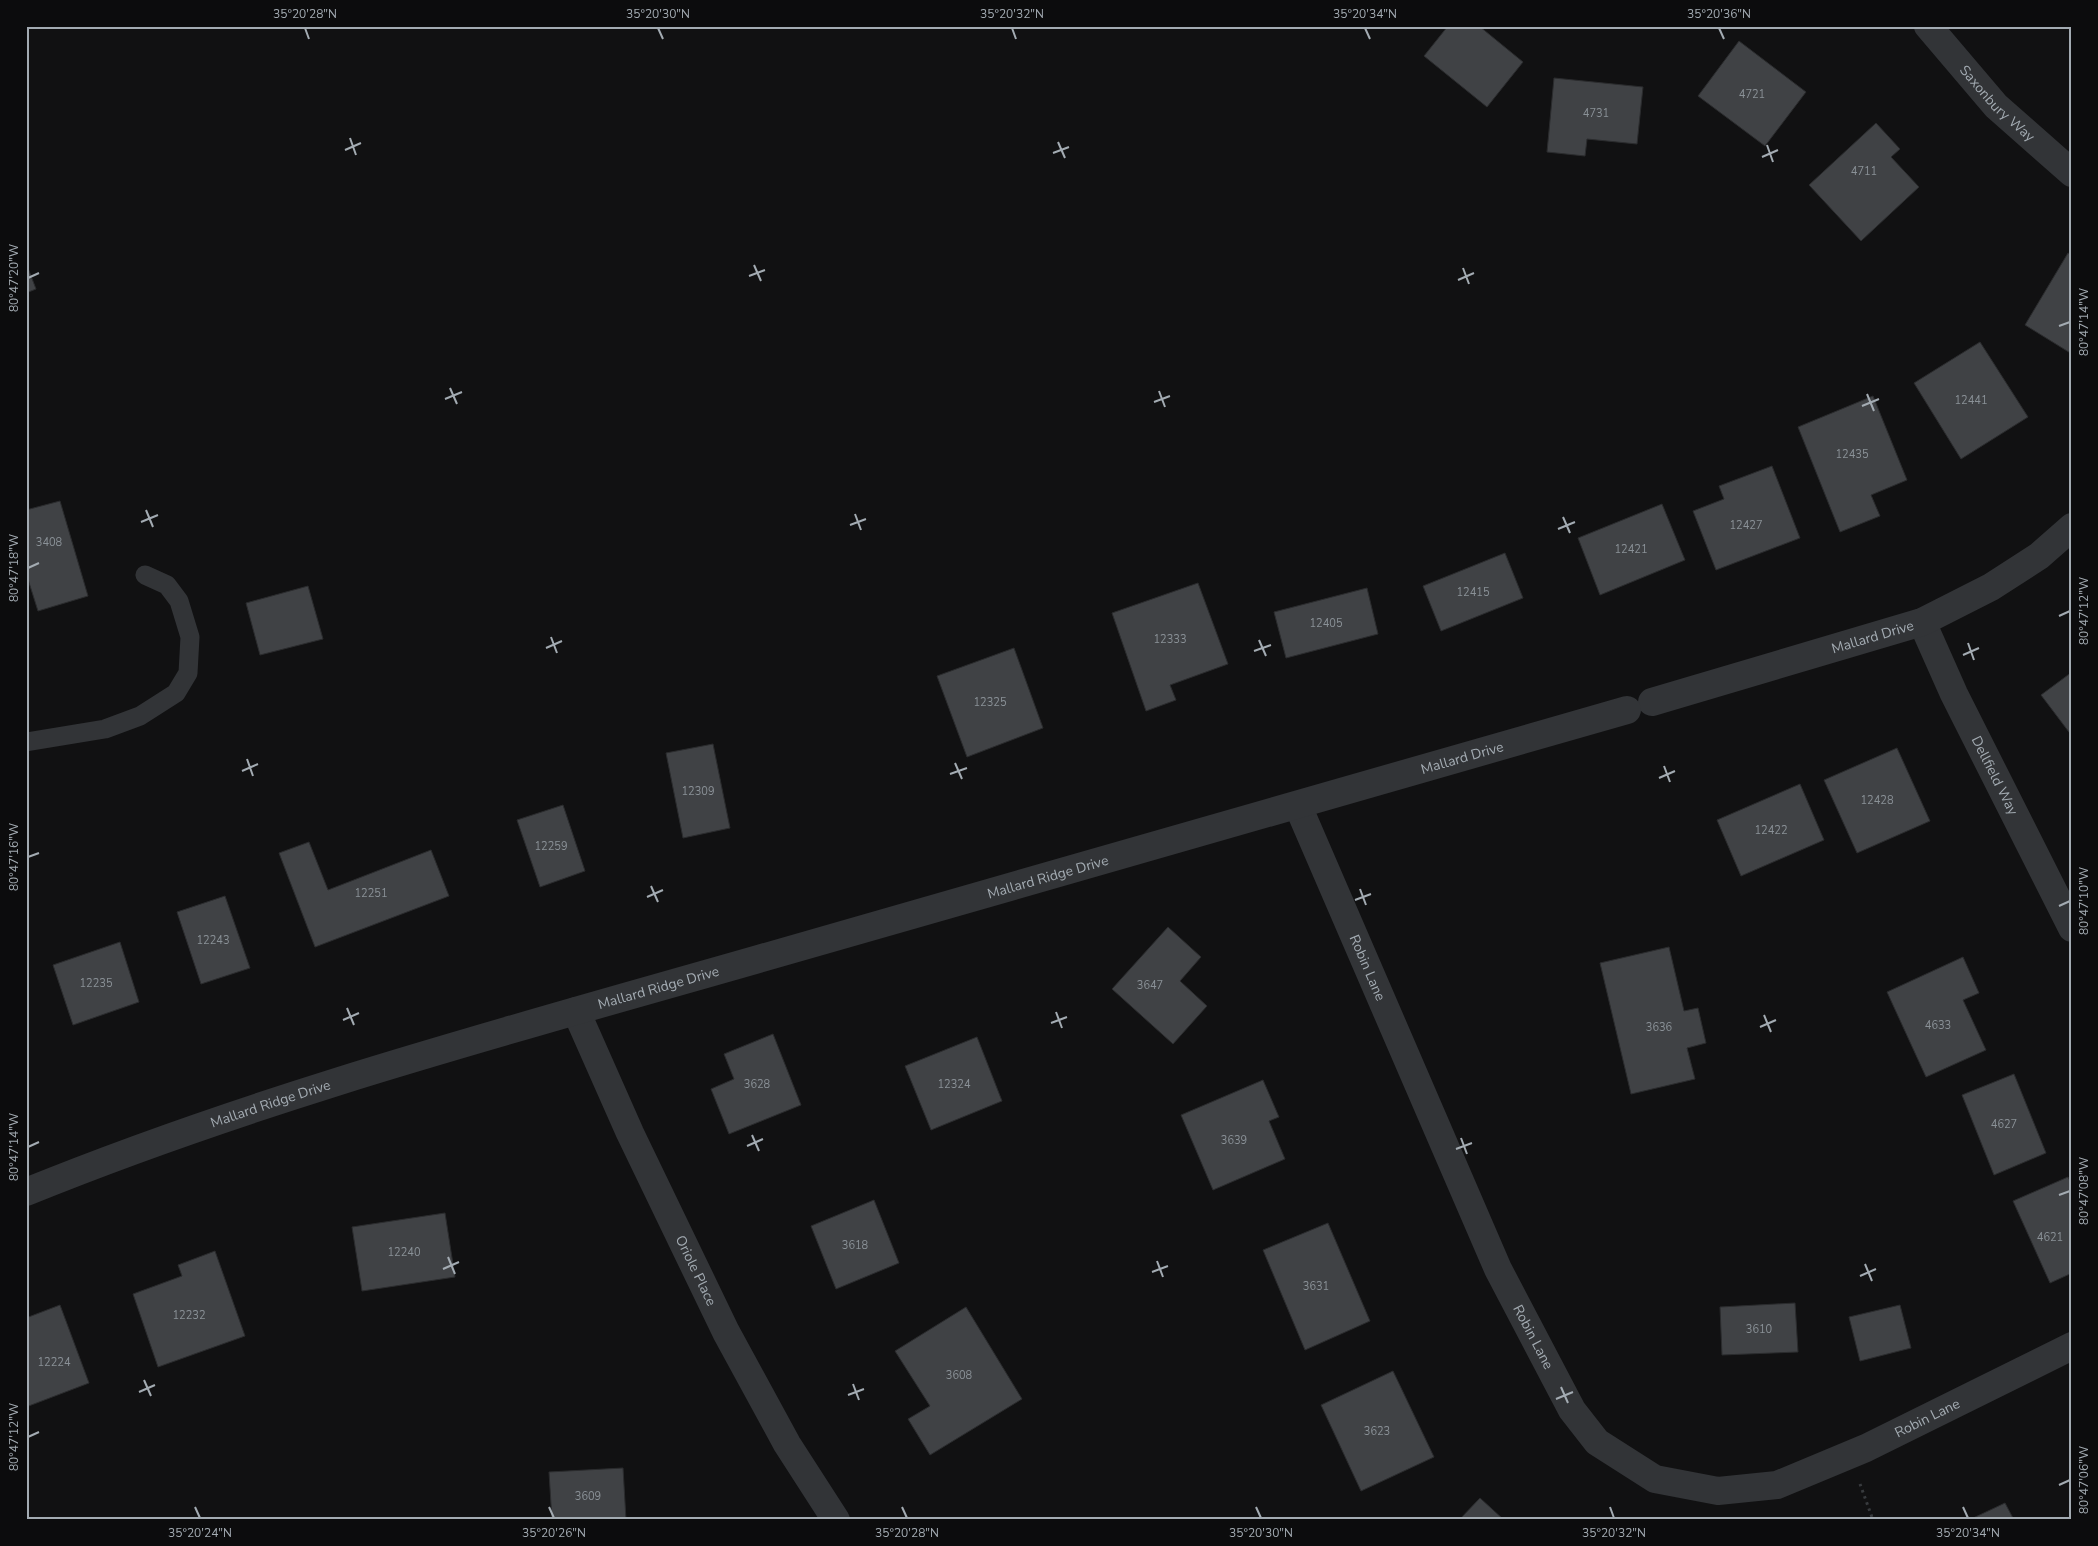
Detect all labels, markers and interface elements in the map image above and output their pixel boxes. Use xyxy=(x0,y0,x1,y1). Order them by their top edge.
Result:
text: 35°20'28"N xyxy=(273,6,337,22)
text: 35°20'30"N xyxy=(626,6,690,22)
text: 35°20'32"N xyxy=(980,6,1044,22)
text: 35°20'34"N xyxy=(1333,6,1397,22)
text: 35°20'36"N xyxy=(1687,6,1751,22)
street label: Saxonbury Way xyxy=(1956,61,2040,146)
house number: 4721 xyxy=(1739,87,1765,102)
house number: 4731 xyxy=(1583,106,1609,121)
house number: 4711 xyxy=(1851,164,1877,179)
text: 80°47'20"W xyxy=(6,244,22,312)
text: 80°47'14"W xyxy=(2076,288,2092,356)
house number: 12441 xyxy=(1955,393,1988,408)
house number: 12435 xyxy=(1836,447,1869,462)
house number: 12427 xyxy=(1730,518,1763,533)
text: 80°47'18"W xyxy=(6,534,22,602)
house number: 3408 xyxy=(36,535,63,550)
house number: 12421 xyxy=(1615,542,1648,557)
text: 80°47'12"W xyxy=(2076,577,2092,645)
house number: 12415 xyxy=(1457,585,1490,600)
street label: Mallard Drive xyxy=(1829,615,1916,658)
house number: 12405 xyxy=(1310,616,1343,631)
house number: 12333 xyxy=(1154,632,1187,647)
house number: 12325 xyxy=(974,695,1007,710)
street label: Dellfield Way xyxy=(1967,733,2023,819)
street label: Mallard Drive xyxy=(1419,737,1506,779)
house number: 12309 xyxy=(682,784,715,799)
house number: 12428 xyxy=(1861,793,1894,808)
text: 80°47'16"W xyxy=(6,823,22,891)
house number: 12422 xyxy=(1755,823,1788,838)
house number: 12259 xyxy=(535,839,568,854)
street label: Mallard Ridge Drive xyxy=(985,850,1111,903)
text: 80°47'10"W xyxy=(2076,867,2092,935)
house number: 12251 xyxy=(355,886,388,901)
street label: Robin Lane xyxy=(1345,931,1390,1004)
house number: 12243 xyxy=(197,933,230,948)
street label: Mallard Ridge Drive xyxy=(596,961,721,1014)
house number: 12235 xyxy=(80,976,113,991)
house number: 3647 xyxy=(1137,978,1163,993)
house number: 4633 xyxy=(1925,1018,1951,1033)
house number: 3636 xyxy=(1646,1020,1673,1035)
street label: Mallard Ridge Drive xyxy=(208,1075,333,1132)
house number: 3628 xyxy=(744,1077,771,1092)
house number: 12324 xyxy=(938,1077,971,1092)
text: 80°47'14"W xyxy=(6,1113,22,1181)
house number: 4627 xyxy=(1991,1117,2017,1132)
house number: 3639 xyxy=(1221,1133,1247,1148)
text: 80°47'08"W xyxy=(2076,1157,2092,1225)
house number: 4621 xyxy=(2037,1230,2063,1245)
street label: Oriole Place xyxy=(671,1232,721,1309)
house number: 3618 xyxy=(842,1238,869,1253)
house number: 12240 xyxy=(388,1245,421,1260)
house number: 3631 xyxy=(1303,1279,1329,1294)
street label: Robin Lane xyxy=(1509,1301,1558,1372)
house number: 12232 xyxy=(173,1308,206,1323)
house number: 3610 xyxy=(1746,1322,1773,1337)
house number: 12224 xyxy=(38,1355,71,1370)
house number: 3608 xyxy=(946,1368,973,1383)
street label: Robin Lane xyxy=(1891,1394,1963,1442)
text: 80°47'12"W xyxy=(6,1403,22,1471)
house number: 3623 xyxy=(1364,1424,1390,1439)
text: 80°47'06"W xyxy=(2076,1446,2092,1514)
house number: 3609 xyxy=(575,1489,601,1504)
text: 35°20'24"N xyxy=(168,1525,232,1541)
text: 35°20'26"N xyxy=(522,1525,586,1541)
text: 35°20'28"N xyxy=(875,1525,939,1541)
text: 35°20'30"N xyxy=(1229,1525,1293,1541)
text: 35°20'32"N xyxy=(1582,1525,1646,1541)
text: 35°20'34"N xyxy=(1936,1525,2000,1541)

